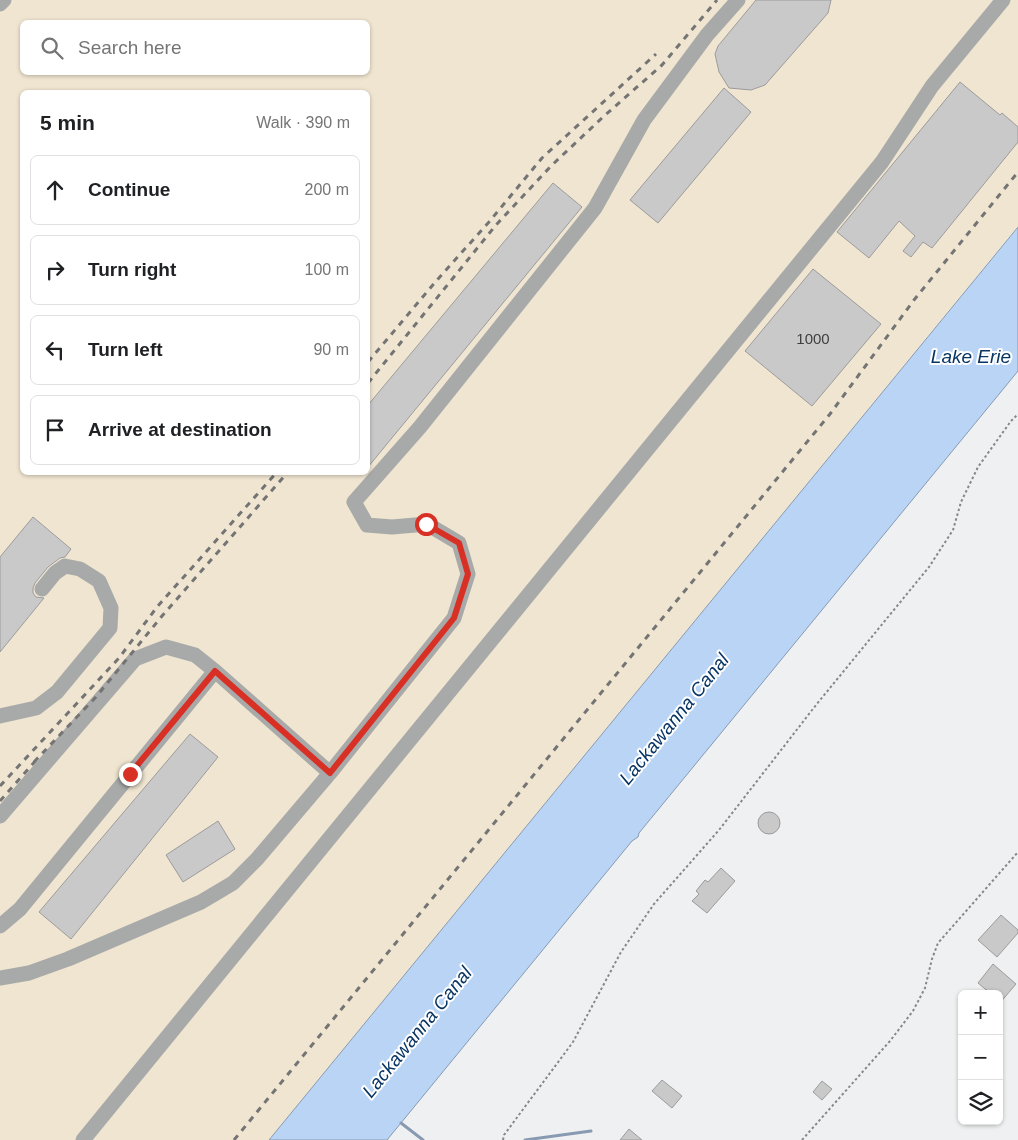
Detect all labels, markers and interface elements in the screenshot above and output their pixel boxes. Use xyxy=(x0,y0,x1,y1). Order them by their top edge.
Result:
search box xyxy=(20,20,370,75)
icon: search xyxy=(38,34,66,62)
text: Search here xyxy=(78,37,182,58)
text: 5 min xyxy=(40,111,95,134)
text: Walk · 390 m xyxy=(256,114,350,131)
icon: ahead xyxy=(41,176,69,204)
text: Continue xyxy=(88,179,170,200)
text: 200 m xyxy=(305,181,349,198)
icon: right xyxy=(41,256,69,284)
text: Turn right xyxy=(88,259,176,280)
text: 100 m xyxy=(305,261,349,278)
house number: 1000 xyxy=(796,330,830,347)
icon: left xyxy=(41,336,69,364)
text: Turn left xyxy=(88,339,163,360)
text: 90 m xyxy=(313,341,349,358)
water label: Lake Erie xyxy=(931,346,1011,367)
icon: arrive xyxy=(41,416,69,444)
text: Arrive at destination xyxy=(88,419,272,440)
route start xyxy=(415,513,438,536)
water label: Lackawanna Canal xyxy=(615,649,733,788)
route end xyxy=(119,763,142,786)
water label: Lackawanna Canal xyxy=(358,962,476,1101)
map controls xyxy=(958,990,1003,1125)
button: + xyxy=(958,990,1003,1035)
button: − xyxy=(958,1035,1003,1080)
button: layers xyxy=(958,1080,1003,1125)

